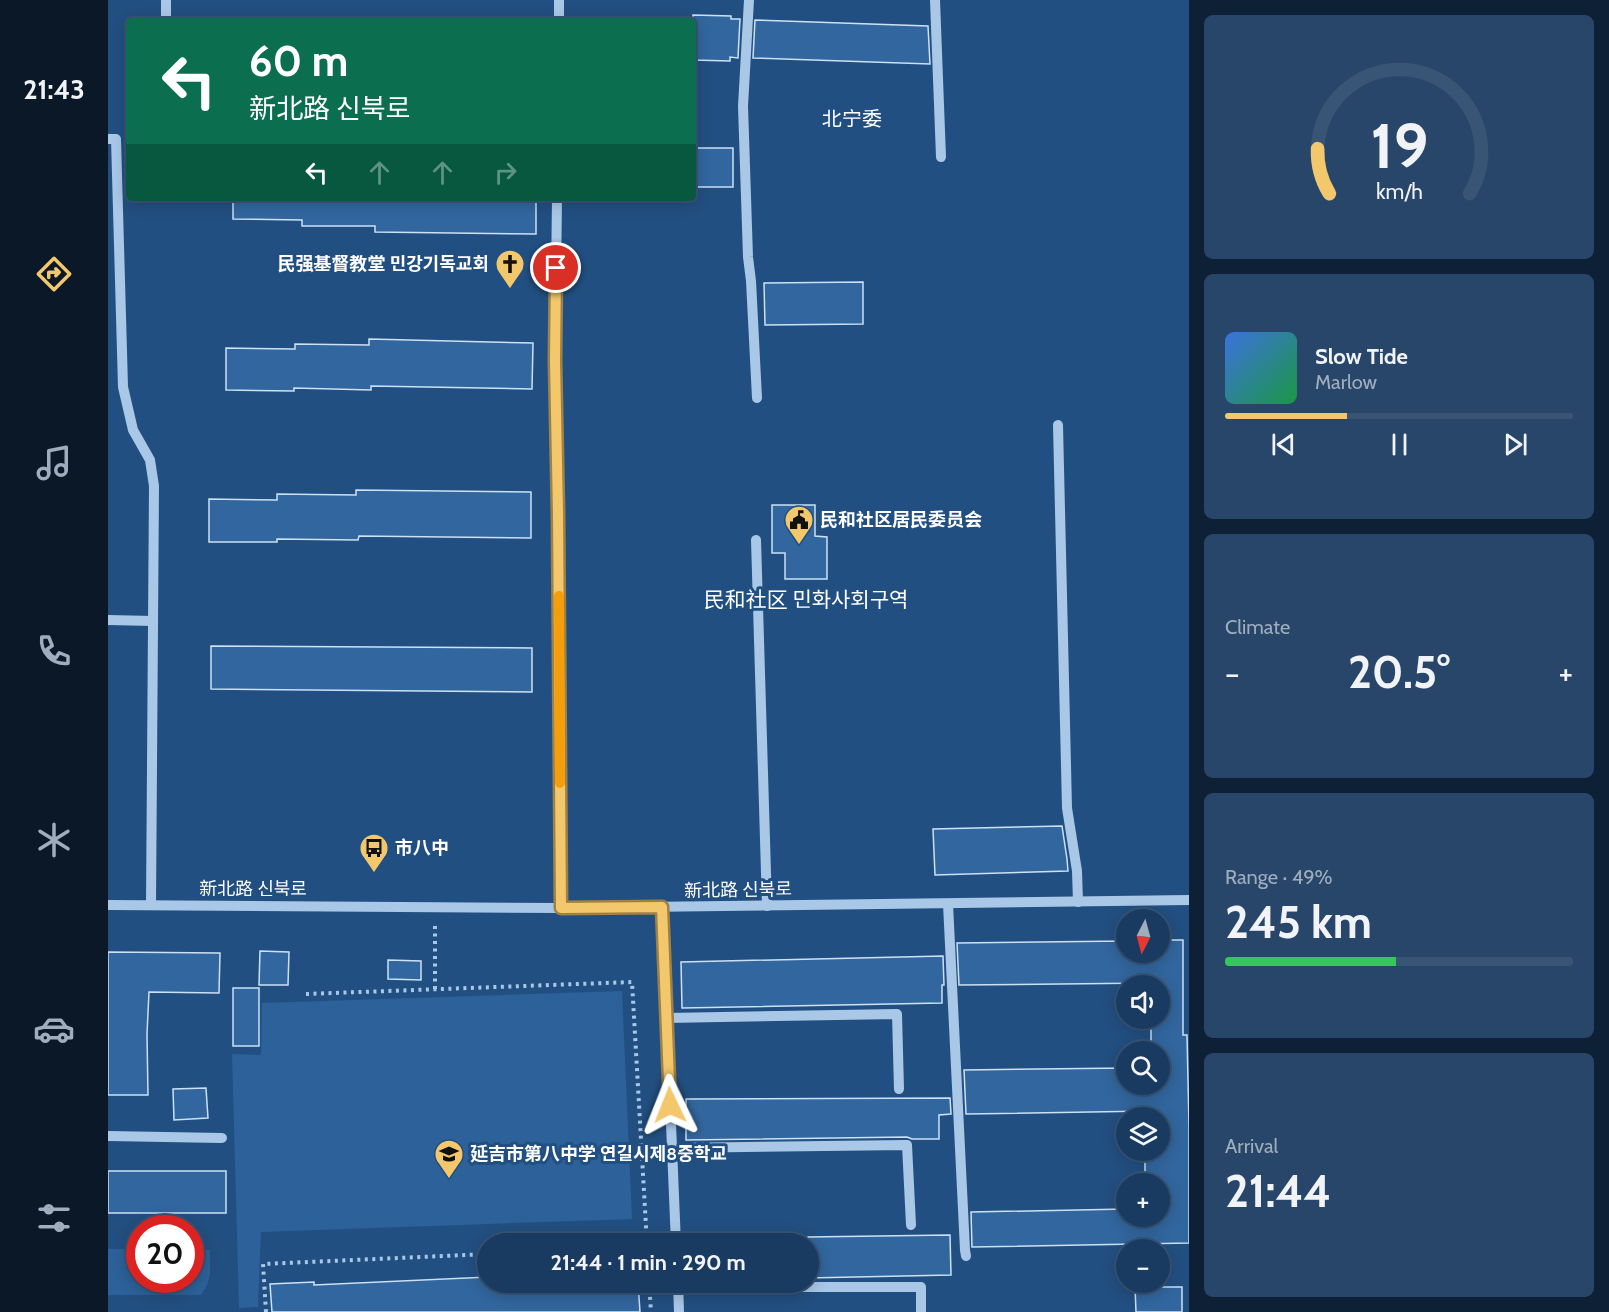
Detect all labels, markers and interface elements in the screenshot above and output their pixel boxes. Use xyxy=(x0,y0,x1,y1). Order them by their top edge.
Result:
text: 60 m xyxy=(249,35,348,87)
icon: left xyxy=(150,42,228,120)
text: 21:43 xyxy=(23,73,85,106)
text: 新北路 신북로 xyxy=(249,92,411,125)
district label: 北宁委 xyxy=(822,107,882,131)
text: 19 xyxy=(1370,108,1428,184)
icon: left xyxy=(300,156,333,189)
icon: ahead xyxy=(363,156,396,189)
icon: ahead xyxy=(426,156,459,189)
icon: right xyxy=(489,156,522,189)
text: km/h xyxy=(1376,179,1422,205)
pin xyxy=(530,242,581,293)
church icon: 民强基督教堂 민강기독교회 xyxy=(494,248,526,290)
icon: arrive xyxy=(539,251,572,284)
icon: directions xyxy=(33,253,75,295)
place label: 民强基督教堂 민강기독교회 xyxy=(278,253,489,275)
text: Slow Tide xyxy=(1315,343,1408,370)
text: Marlow xyxy=(1315,370,1377,394)
icon: previous xyxy=(1267,428,1300,461)
icon: pause xyxy=(1383,428,1416,461)
icon: next xyxy=(1499,428,1532,461)
icon: music xyxy=(33,442,75,484)
public building icon: 民和社区居民委员会 xyxy=(783,504,815,546)
place label: 民和社区居民委员会 xyxy=(820,509,982,531)
district label: 民和社区 민화사회구역 xyxy=(704,587,908,612)
text: Climate xyxy=(1225,615,1290,639)
icon: phone xyxy=(33,630,75,672)
text: 20.5° xyxy=(1348,645,1450,699)
text: − xyxy=(1225,653,1240,693)
text: + xyxy=(1558,653,1573,693)
icon: climate xyxy=(33,819,75,861)
bus stop icon: 市八中 xyxy=(358,832,390,874)
place label: 市八中 xyxy=(395,837,449,859)
text: Range · 49% xyxy=(1225,865,1333,889)
street label: 新北路 신북로 xyxy=(199,878,307,900)
street label: 新北路 신북로 xyxy=(684,878,792,902)
text: 245 km xyxy=(1225,895,1372,949)
north arrow xyxy=(1116,909,1170,963)
map controls xyxy=(1116,909,1170,1293)
button: sound xyxy=(1116,975,1170,1029)
icon: car xyxy=(33,1008,75,1050)
button: search xyxy=(1116,1041,1170,1095)
position arrow xyxy=(638,1073,702,1137)
button: layers xyxy=(1116,1107,1170,1161)
text: Arrival xyxy=(1225,1134,1278,1158)
school or university icon: 延吉市第八中学 연길시제8중학교 xyxy=(433,1138,465,1180)
place label: 延吉市第八中学 연길시제8중학교 xyxy=(470,1143,727,1165)
text: 21:44 xyxy=(1225,1164,1331,1218)
button: + xyxy=(1116,1173,1170,1227)
icon: filters xyxy=(33,1197,75,1239)
speed limit sign: 20 xyxy=(126,1215,204,1293)
button: − xyxy=(1116,1239,1170,1293)
text: 21:44 · 1 min · 290 m xyxy=(550,1249,746,1276)

